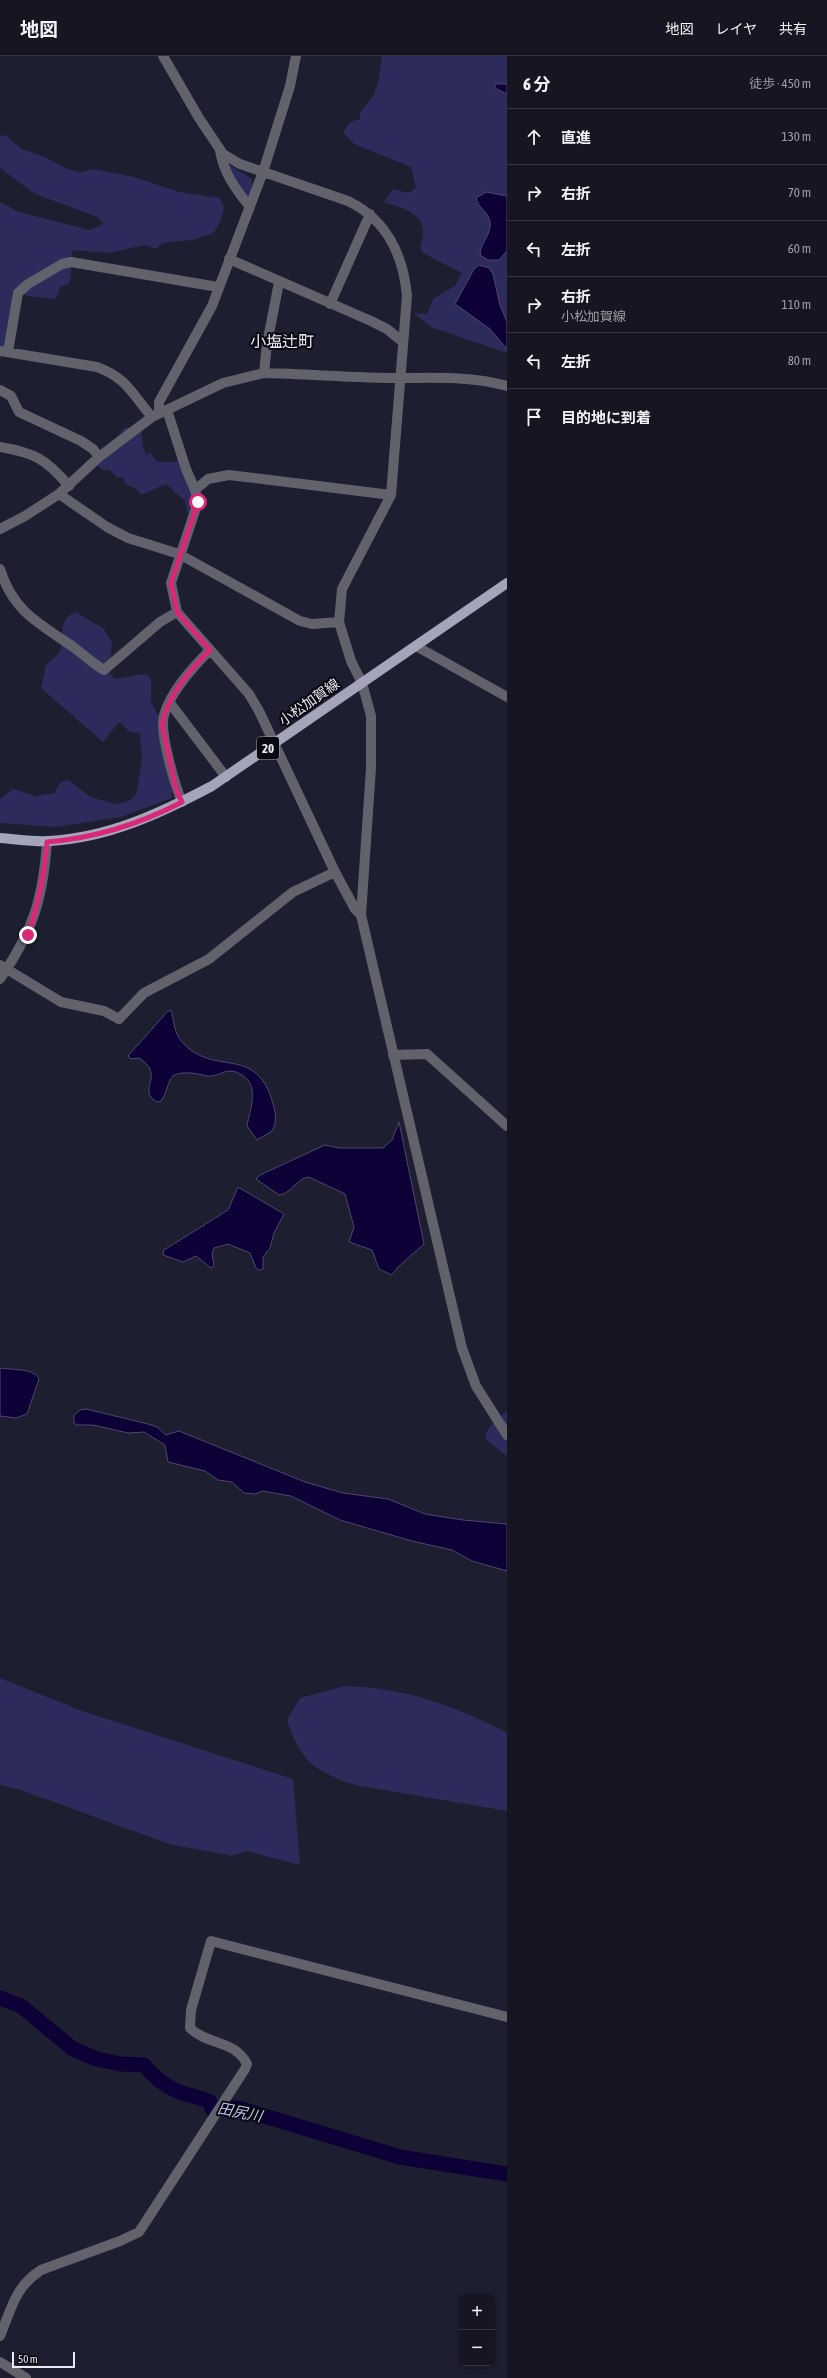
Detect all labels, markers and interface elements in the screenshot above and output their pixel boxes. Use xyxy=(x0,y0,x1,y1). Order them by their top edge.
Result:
text: 地図 xyxy=(20,18,58,40)
text: 地図 xyxy=(665,21,693,37)
text: レイヤ xyxy=(715,21,757,37)
text: 共有 xyxy=(779,21,807,37)
text: 6 分 xyxy=(523,74,550,94)
text: 徒歩 · 450 m xyxy=(749,76,811,91)
icon: ahead xyxy=(523,126,545,148)
text: 直進 xyxy=(561,129,591,146)
text: 130 m xyxy=(782,129,811,144)
icon: right xyxy=(523,182,545,204)
text: 右折 xyxy=(561,185,591,202)
text: 70 m xyxy=(788,185,811,200)
icon: left xyxy=(523,238,545,260)
text: 左折 xyxy=(561,241,591,258)
text: 60 m xyxy=(788,241,811,256)
text: 右折 xyxy=(561,288,591,305)
icon: right xyxy=(523,294,545,316)
text: 110 m xyxy=(782,297,811,312)
text: 小松加賀線 xyxy=(561,309,626,324)
district label: 小塩辻町 xyxy=(250,332,314,350)
icon: left xyxy=(523,350,545,372)
text: 左折 xyxy=(561,353,591,370)
text: 80 m xyxy=(788,353,811,368)
icon: arrive xyxy=(523,406,545,428)
text: 目的地に到着 xyxy=(561,409,651,426)
route start xyxy=(189,493,207,511)
street label: 小松加賀線 xyxy=(276,675,342,729)
road number: 20 xyxy=(257,737,279,759)
route end xyxy=(19,926,37,944)
water label: 田尻川 xyxy=(216,2099,266,2125)
map controls xyxy=(459,2294,495,2366)
button: + xyxy=(459,2294,495,2330)
button: − xyxy=(459,2330,495,2366)
scale bar xyxy=(12,2350,75,2369)
text: 50 m xyxy=(18,2353,38,2365)

